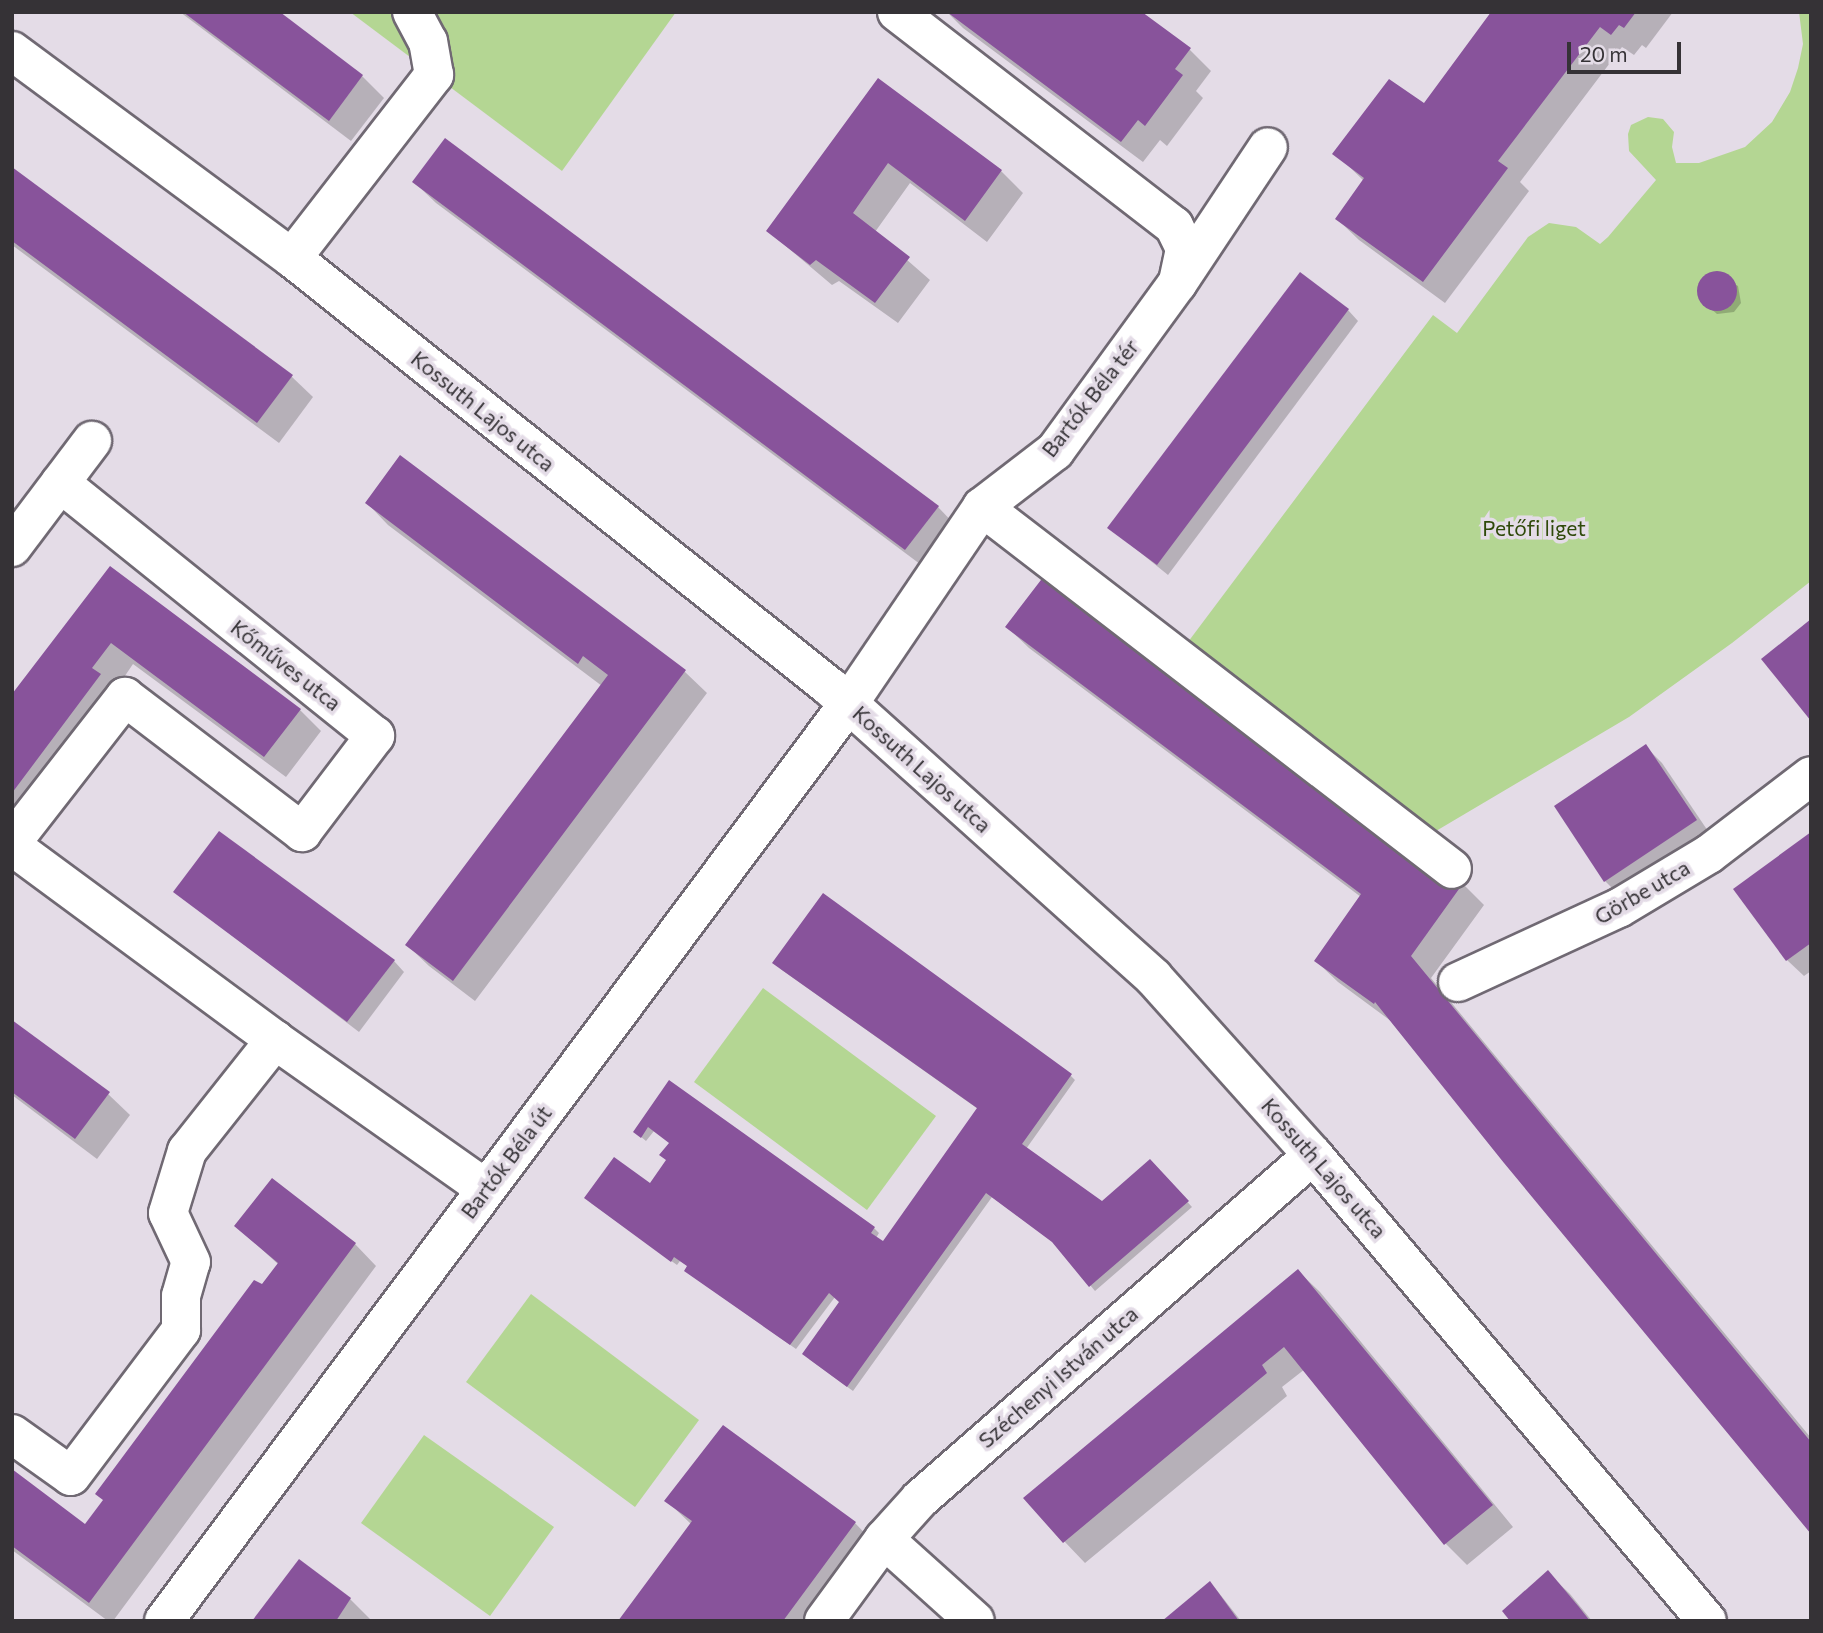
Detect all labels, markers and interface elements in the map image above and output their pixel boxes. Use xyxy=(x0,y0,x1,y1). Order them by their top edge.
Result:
scale bar xyxy=(1571,28,1685,72)
text: 20 m xyxy=(1580,41,1628,66)
street label: Bartók Béla tér xyxy=(1036,334,1144,462)
street label: Kossuth Lajos utca xyxy=(406,346,560,476)
park label: Petőfi liget xyxy=(1482,515,1586,541)
street label: Kőműves utca xyxy=(226,614,346,716)
street label: Kossuth Lajos utca xyxy=(848,700,996,838)
street label: Görbe utca xyxy=(1590,855,1694,929)
street label: Kossuth Lajos utca xyxy=(1256,1093,1392,1243)
street label: Bartók Béla út xyxy=(455,1101,557,1223)
street label: Széchenyi István utca xyxy=(973,1301,1143,1453)

